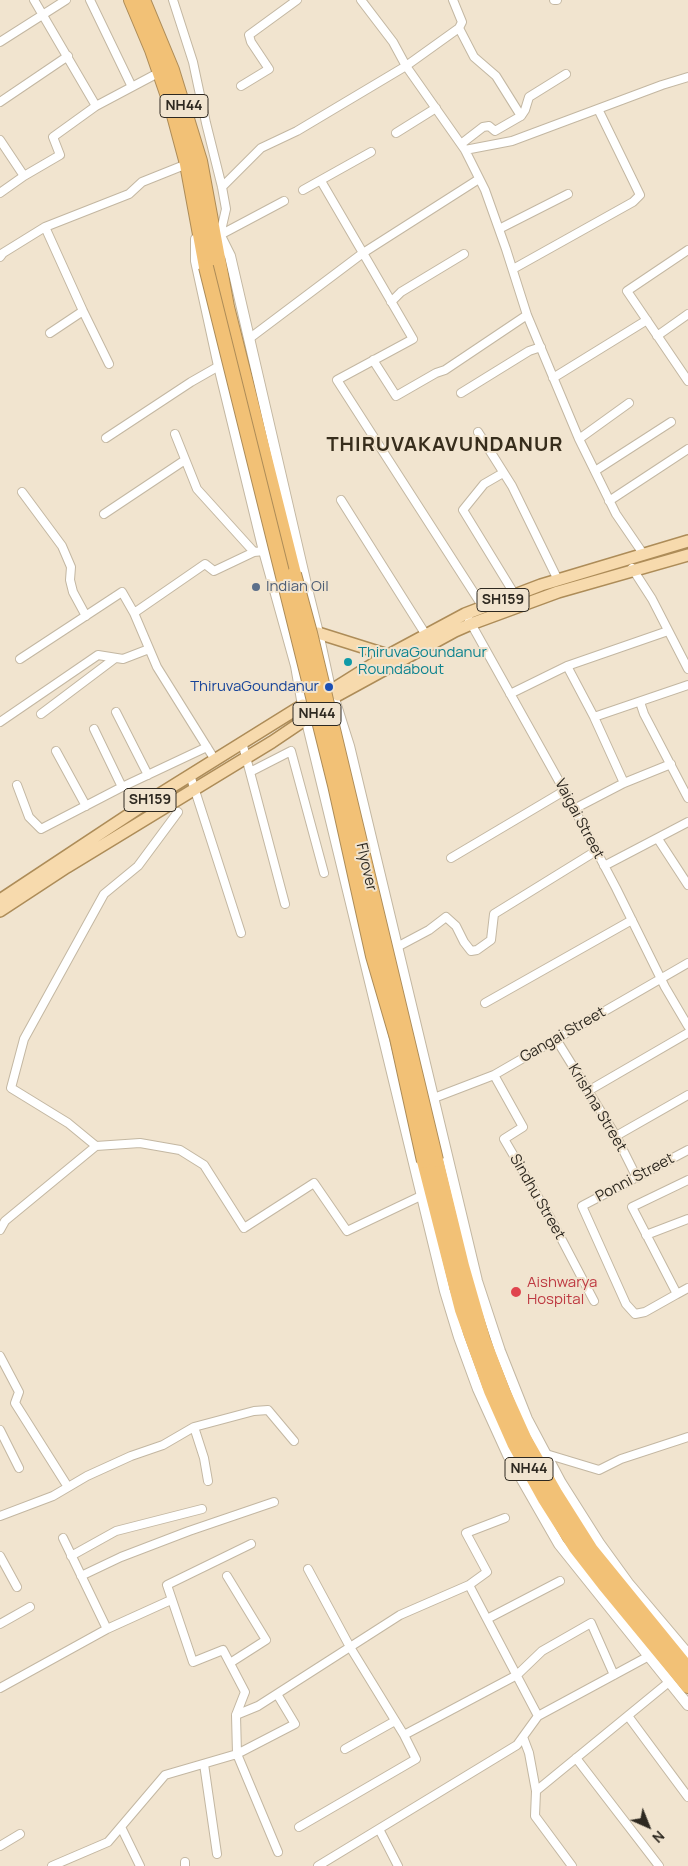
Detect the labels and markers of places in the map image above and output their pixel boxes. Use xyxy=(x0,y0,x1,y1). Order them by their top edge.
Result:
place label: Indian Oil xyxy=(266,578,329,596)
marker: Indian Oil xyxy=(250,581,262,593)
place label: ThiruvaGoundanur Roundabout xyxy=(358,644,487,679)
marker: ThiruvaGoundanur Roundabout xyxy=(342,656,354,668)
place label: ThiruvaGoundanur xyxy=(190,678,319,696)
marker: ThiruvaGoundanur xyxy=(323,681,335,693)
place label: Aishwarya Hospital xyxy=(527,1274,597,1309)
marker: Aishwarya Hospital xyxy=(509,1285,523,1299)

